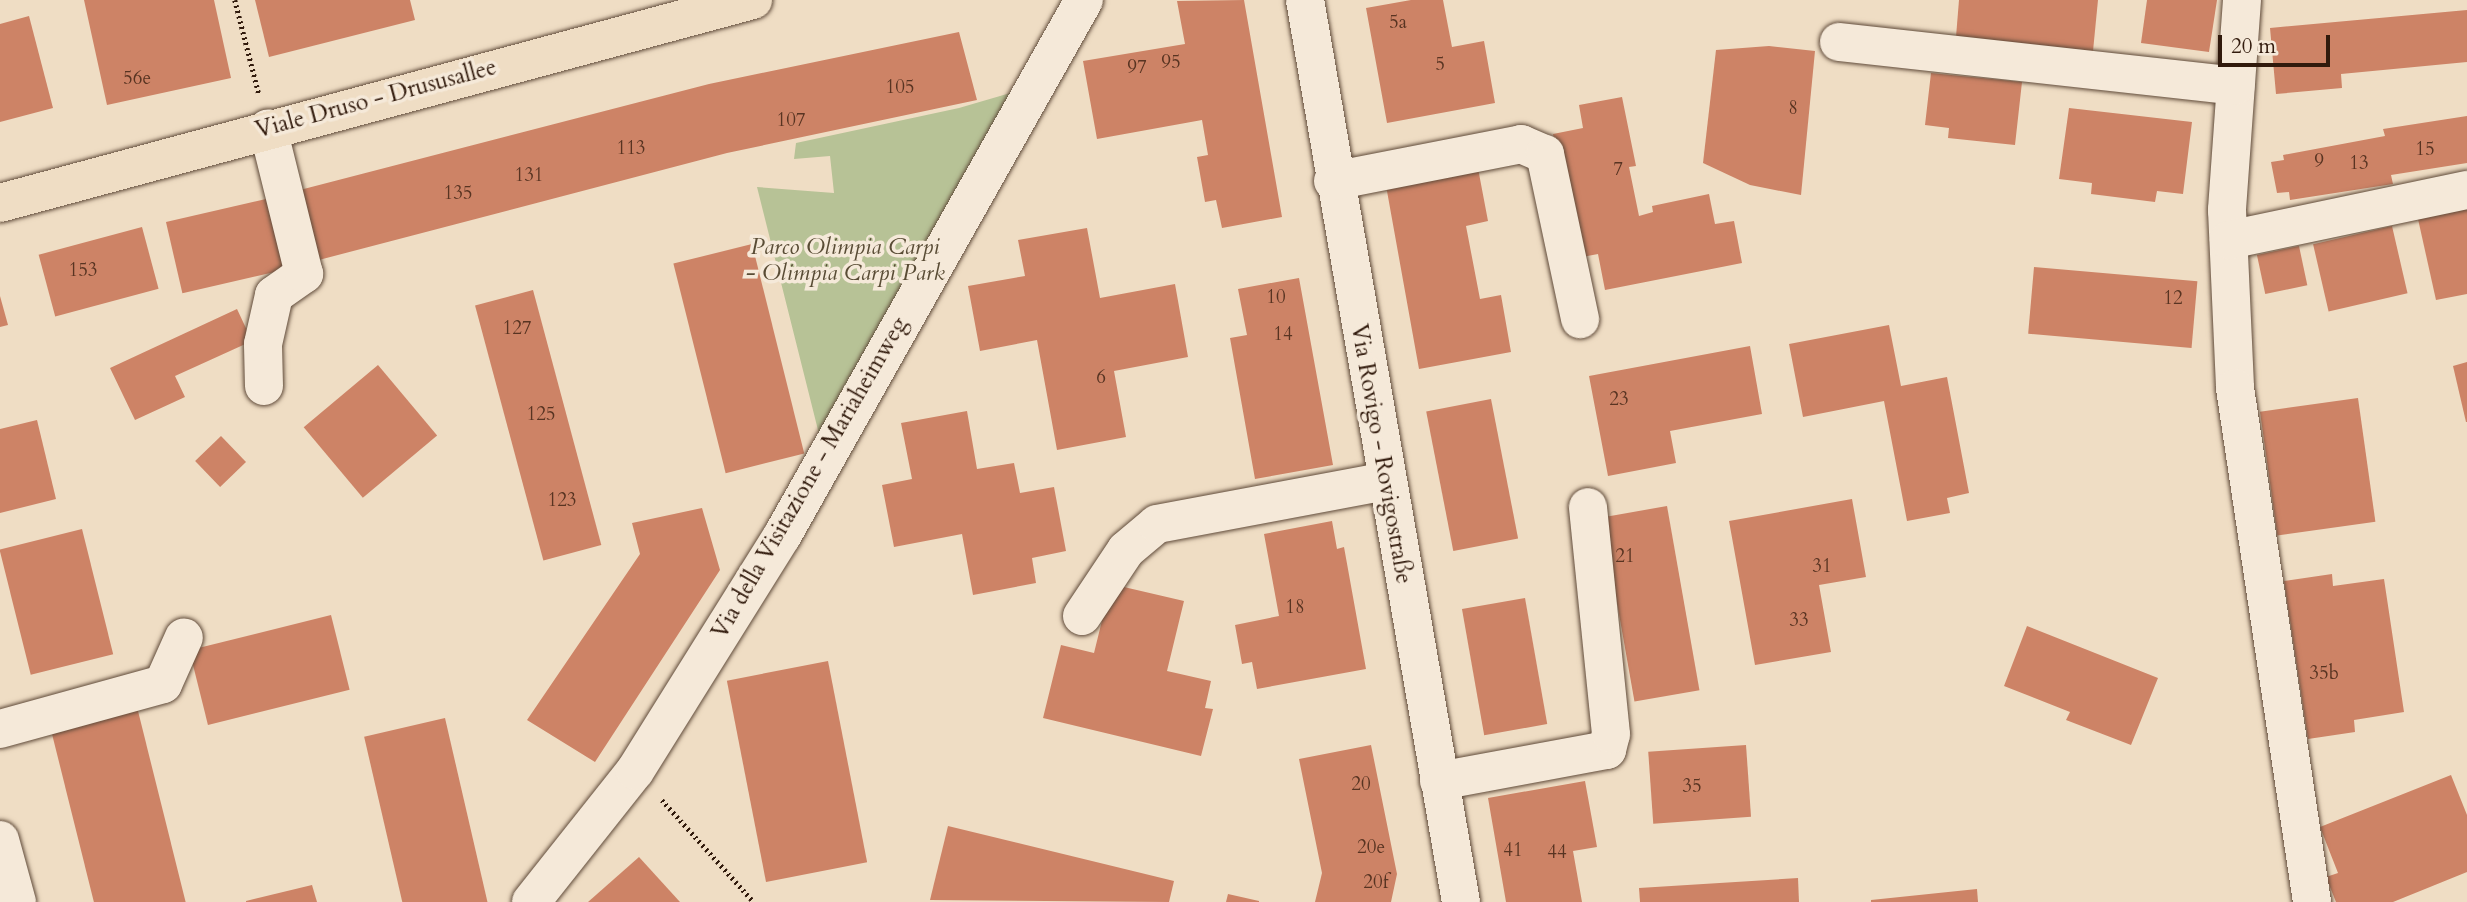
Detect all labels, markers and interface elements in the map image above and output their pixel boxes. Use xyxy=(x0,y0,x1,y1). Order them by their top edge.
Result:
house number: 5a xyxy=(1389,12,1407,34)
scale bar xyxy=(2222,21,2334,65)
text: 20 m xyxy=(2231,32,2276,61)
house number: 95 xyxy=(1161,52,1181,74)
street label: Viale Druso - Drususallee xyxy=(252,54,500,144)
house number: 5 xyxy=(1435,54,1445,76)
house number: 97 xyxy=(1127,57,1147,79)
house number: 56e xyxy=(123,68,151,90)
house number: 105 xyxy=(885,77,915,99)
house number: 8 xyxy=(1788,98,1798,120)
house number: 107 xyxy=(776,110,806,132)
house number: 113 xyxy=(616,138,646,160)
house number: 15 xyxy=(2415,139,2435,161)
house number: 9 xyxy=(2314,151,2324,173)
house number: 13 xyxy=(2349,153,2369,175)
house number: 7 xyxy=(1613,159,1623,181)
house number: 131 xyxy=(514,165,544,187)
house number: 135 xyxy=(443,183,473,205)
park label: Parco Olimpia Carpi - Olimpia Carpi Park xyxy=(745,233,945,287)
house number: 153 xyxy=(68,260,98,282)
house number: 10 xyxy=(1266,287,1286,309)
house number: 12 xyxy=(2163,288,2183,310)
street label: Via della Visitazione - Mariaheimweg xyxy=(706,312,914,644)
house number: 127 xyxy=(502,318,532,340)
street label: Via Rovigo - Rovigostraße xyxy=(1345,322,1417,586)
house number: 14 xyxy=(1273,324,1293,346)
house number: 6 xyxy=(1096,367,1106,389)
house number: 23 xyxy=(1609,389,1629,411)
house number: 125 xyxy=(526,404,556,426)
house number: 123 xyxy=(547,490,577,512)
house number: 21 xyxy=(1615,546,1635,568)
house number: 31 xyxy=(1812,556,1832,578)
house number: 18 xyxy=(1285,597,1305,619)
house number: 33 xyxy=(1789,610,1809,632)
house number: 35b xyxy=(2309,663,2339,685)
house number: 20 xyxy=(1351,774,1371,796)
house number: 35 xyxy=(1682,776,1702,798)
house number: 20e xyxy=(1357,837,1385,859)
house number: 41 xyxy=(1503,840,1523,862)
house number: 44 xyxy=(1547,842,1567,864)
house number: 20f xyxy=(1363,872,1389,894)

